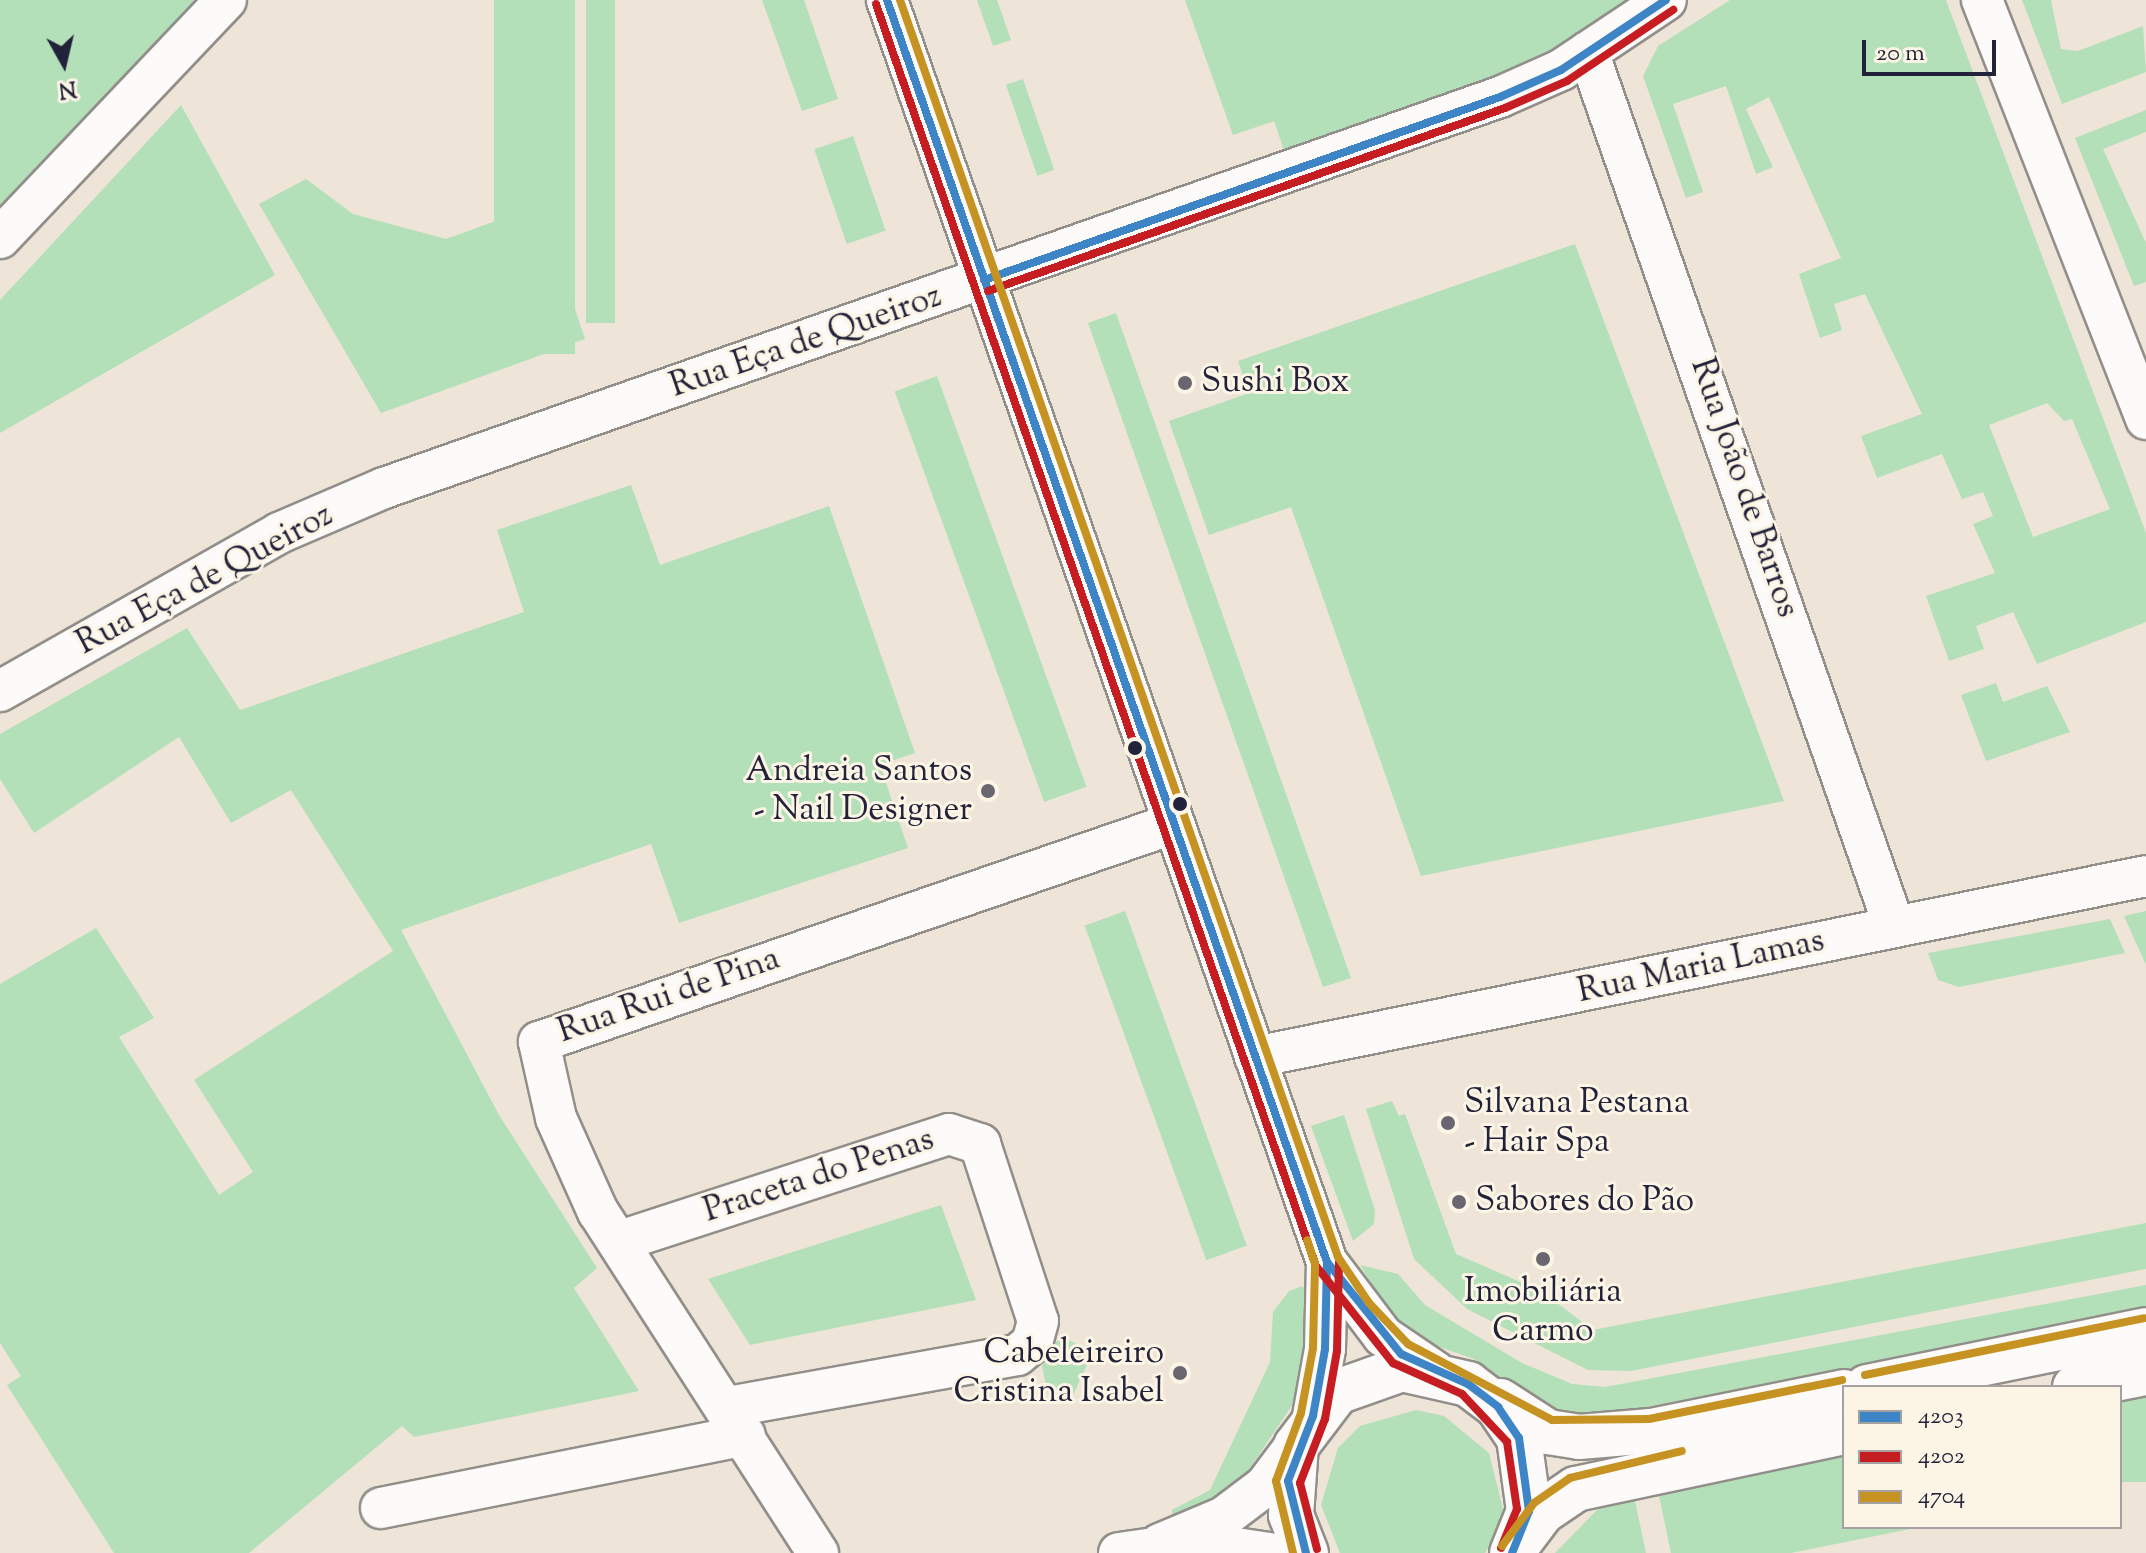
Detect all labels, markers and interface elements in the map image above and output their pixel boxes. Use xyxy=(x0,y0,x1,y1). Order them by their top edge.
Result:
north arrow xyxy=(24,24,104,104)
scale bar xyxy=(1866,24,2000,74)
text: 20 m xyxy=(1876,37,1925,71)
text: N xyxy=(56,71,78,105)
street label: Rua Eça de Queiroz xyxy=(665,276,947,408)
street label: Rua João de Barros xyxy=(1681,353,1807,623)
place label: Sushi Box xyxy=(1201,363,1349,403)
marker: Sushi Box xyxy=(1176,374,1194,392)
street label: Rua Eça de Queiroz xyxy=(70,495,340,665)
unlabelled marker xyxy=(1127,740,1143,756)
place label: Andreia Santos - Nail Designer xyxy=(745,751,972,830)
marker: Andreia Santos - Nail Designer xyxy=(979,782,997,800)
unlabelled marker xyxy=(1172,796,1188,812)
street label: Rua Maria Lamas xyxy=(1574,921,1828,1013)
street label: Rua Rui de Pina xyxy=(553,939,785,1053)
place label: Silvana Pestana - Hair Spa xyxy=(1464,1083,1690,1162)
marker: Silvana Pestana - Hair Spa xyxy=(1439,1114,1457,1132)
street label: Praceta do Penas xyxy=(699,1120,939,1232)
place label: Sabores do Pão xyxy=(1475,1182,1694,1222)
marker: Sabores do Pão xyxy=(1450,1193,1468,1211)
marker: Imobiliária Carmo xyxy=(1534,1250,1552,1268)
place label: Imobiliária Carmo xyxy=(1464,1272,1622,1352)
place label: Cabeleireiro Cristina Isabel xyxy=(953,1333,1164,1412)
marker: Cabeleireiro Cristina Isabel xyxy=(1171,1364,1189,1382)
legend xyxy=(1842,1385,2122,1529)
text: 4203 xyxy=(1918,1400,1964,1434)
text: 4202 xyxy=(1918,1440,1965,1474)
text: 4704 xyxy=(1918,1480,1965,1514)

